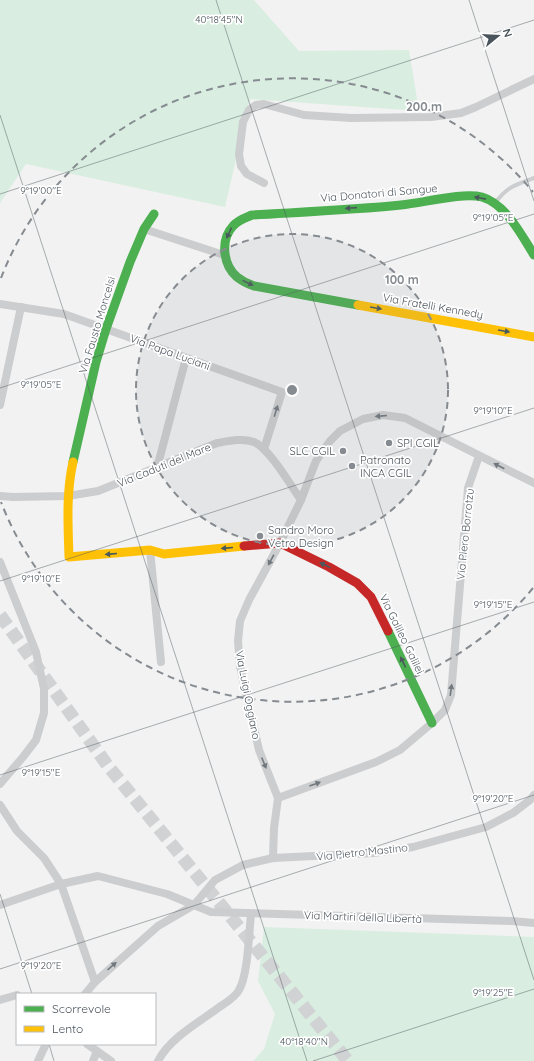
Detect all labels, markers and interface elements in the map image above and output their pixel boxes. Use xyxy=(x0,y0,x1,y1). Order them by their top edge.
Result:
text: 40°18'45"N xyxy=(195,13,243,26)
north arrow xyxy=(478,16,518,56)
text: N xyxy=(500,27,515,39)
text: 200 m xyxy=(406,99,442,114)
street label: Via Donatori di Sangue xyxy=(320,181,438,205)
text: 9°19'00"E xyxy=(20,184,62,197)
one-way arrow xyxy=(474,195,486,201)
one-way arrow xyxy=(345,205,357,212)
text: 9°19'05"E xyxy=(472,211,514,224)
one-way arrow xyxy=(226,227,232,239)
text: 100 m xyxy=(385,272,419,287)
street label: Via Fausto Moncelsi xyxy=(76,275,118,375)
one-way arrow xyxy=(243,280,254,286)
street label: Via Fratelli Kennedy xyxy=(382,290,484,322)
one-way arrow xyxy=(370,306,382,312)
one-way arrow xyxy=(497,329,510,335)
street label: Via Papa Luciani xyxy=(128,331,212,373)
text: 9°19'05"E xyxy=(20,378,62,391)
centre of rings xyxy=(285,383,299,397)
text: 9°19'10"E xyxy=(473,404,513,417)
one-way arrow xyxy=(273,405,279,417)
one-way arrow xyxy=(375,413,387,420)
place label: SPI CGIL xyxy=(397,436,439,450)
marker: SPI CGIL xyxy=(384,438,394,448)
street label: Via Caduti del Mare xyxy=(115,440,213,490)
place label: SLC CGIL xyxy=(289,444,335,458)
marker: SLC CGIL xyxy=(338,446,348,456)
place label: Patronato INCA CGIL xyxy=(360,453,412,480)
marker: Patronato INCA CGIL xyxy=(347,461,357,471)
one-way arrow xyxy=(493,463,505,469)
street label: Via Piero Borrotzu xyxy=(453,488,477,580)
place label: Sandro Moro Vetro Design xyxy=(268,523,334,550)
marker: Sandro Moro Vetro Design xyxy=(255,531,265,541)
one-way arrow xyxy=(221,545,233,552)
one-way arrow xyxy=(105,550,117,557)
one-way arrow xyxy=(267,554,274,566)
one-way arrow xyxy=(319,561,330,568)
text: 9°19'10"E xyxy=(21,572,61,585)
street label: Via Galileo Galilei xyxy=(377,592,427,676)
text: 9°19'15"E xyxy=(474,598,513,611)
street label: Via Luigi Oggiano xyxy=(233,649,264,741)
one-way arrow xyxy=(400,657,406,668)
one-way arrow xyxy=(448,684,454,696)
one-way arrow xyxy=(262,758,268,770)
text: 9°19'15"E xyxy=(22,766,61,779)
one-way arrow xyxy=(309,781,321,787)
text: 9°19'20"E xyxy=(472,792,514,805)
street label: Via Pietro Mastino xyxy=(316,840,409,864)
street label: Via Martiri della Libertà xyxy=(304,908,422,926)
text: 9°19'20"E xyxy=(20,959,62,972)
one-way arrow xyxy=(107,962,118,971)
text: 9°19'25"E xyxy=(473,986,514,999)
legend xyxy=(16,993,156,1045)
text: Scorrevole xyxy=(52,1001,111,1016)
text: Lento xyxy=(52,1021,83,1036)
text: 40°18'40"N xyxy=(280,1035,328,1048)

